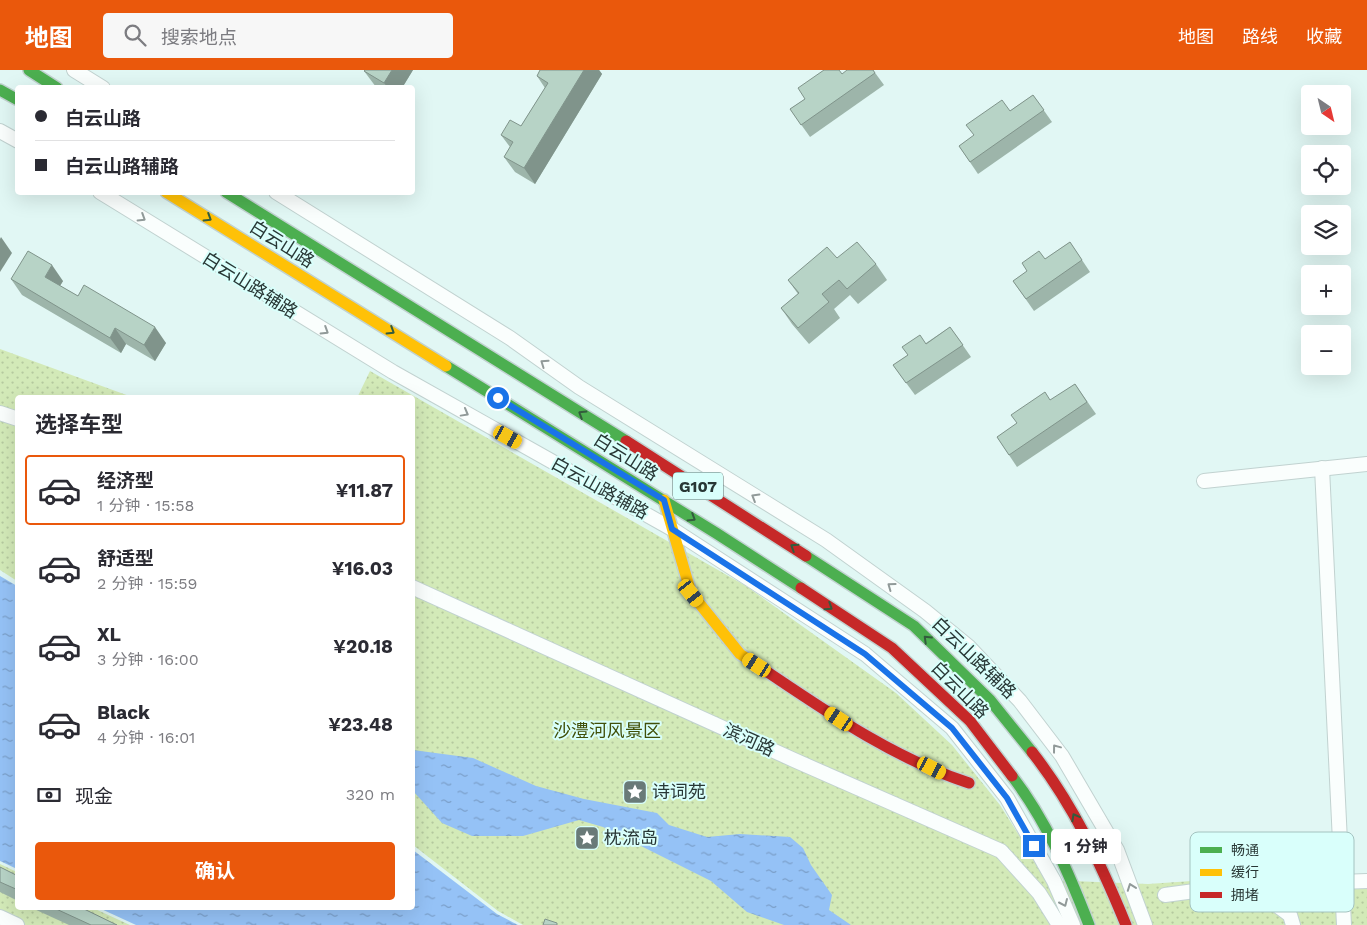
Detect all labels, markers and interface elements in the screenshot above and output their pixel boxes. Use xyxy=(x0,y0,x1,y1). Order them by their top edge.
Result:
search box xyxy=(103,13,453,58)
icon: search xyxy=(121,21,149,49)
text: 地图 xyxy=(25,24,73,52)
text: 搜索地点 xyxy=(161,26,237,49)
text: 地图 xyxy=(1178,26,1214,47)
text: 路线 xyxy=(1242,26,1278,47)
text: 收藏 xyxy=(1306,26,1342,47)
north arrow xyxy=(1301,85,1351,135)
map controls xyxy=(1301,85,1351,375)
text: 白云山路 xyxy=(65,107,141,130)
button: locate xyxy=(1301,145,1351,195)
text: 白云山路辅路 xyxy=(65,155,179,178)
button: layers xyxy=(1301,205,1351,255)
one-way arrow xyxy=(136,212,145,221)
one-way arrow xyxy=(202,212,211,222)
street label: 白云山路 xyxy=(246,216,318,272)
street label: 白云山路辅路 xyxy=(199,247,302,322)
button: + xyxy=(1301,265,1351,315)
one-way arrow xyxy=(320,324,329,334)
one-way arrow xyxy=(385,325,394,335)
button: − xyxy=(1301,325,1351,375)
one-way arrow xyxy=(540,360,550,369)
route start xyxy=(487,387,509,409)
one-way arrow xyxy=(460,407,469,417)
one-way arrow xyxy=(579,411,588,421)
text: 选择车型 xyxy=(35,412,123,437)
car xyxy=(491,423,524,451)
street label: 白云山路 xyxy=(590,429,662,485)
street label: 白云山路辅路 xyxy=(548,452,653,523)
icon: car xyxy=(37,468,82,513)
text: 经济型 xyxy=(97,469,154,492)
road number: G107 xyxy=(673,472,723,500)
text: ¥11.87 xyxy=(336,479,393,502)
one-way arrow xyxy=(751,494,760,504)
text: 1 分钟 · 15:58 xyxy=(97,496,194,515)
one-way arrow xyxy=(687,512,696,521)
one-way arrow xyxy=(790,544,799,554)
icon: car xyxy=(37,546,82,591)
text: 舒适型 xyxy=(97,547,154,570)
text: ¥16.03 xyxy=(332,557,393,580)
text: 2 分钟 · 15:59 xyxy=(97,574,197,593)
car xyxy=(675,577,706,609)
one-way arrow xyxy=(887,583,896,592)
one-way arrow xyxy=(823,601,832,610)
street label: 白云山路辅路 xyxy=(928,613,1020,703)
text: XL xyxy=(97,623,121,646)
icon: car xyxy=(37,624,82,669)
text: ¥20.18 xyxy=(333,635,393,658)
one-way arrow xyxy=(924,636,933,645)
text: 3 分钟 · 16:00 xyxy=(97,650,199,669)
car xyxy=(740,651,773,679)
street label: 白云山路 xyxy=(927,657,993,723)
text: Black xyxy=(97,701,150,724)
icon: car xyxy=(37,702,82,747)
car xyxy=(822,704,855,734)
text: ¥23.48 xyxy=(328,713,393,736)
street label: 滨河路 xyxy=(720,719,778,760)
park label: 沙澧河风景区 xyxy=(553,720,661,741)
text: 4 分钟 · 16:01 xyxy=(97,728,195,747)
one-way arrow xyxy=(1053,745,1061,754)
car xyxy=(915,755,948,781)
place icon: 诗词苑 xyxy=(622,779,648,805)
icon: cash xyxy=(35,781,63,809)
place label: 诗词苑 xyxy=(652,781,706,802)
text: 现金 xyxy=(75,785,113,808)
text: 320 m xyxy=(346,785,395,804)
one-way arrow xyxy=(1071,814,1081,823)
place icon: 枕流岛 xyxy=(574,825,600,851)
place label: 枕流岛 xyxy=(604,827,658,848)
callout: 1 分钟 xyxy=(1052,828,1122,864)
legend xyxy=(1190,832,1354,912)
route end xyxy=(1023,835,1045,857)
text: 1 分钟 xyxy=(1064,837,1108,856)
button: 确认 xyxy=(35,842,395,900)
text: 畅通 xyxy=(1231,842,1259,858)
text: 缓行 xyxy=(1231,864,1259,880)
one-way arrow xyxy=(1127,884,1137,892)
text: 拥堵 xyxy=(1231,887,1259,903)
one-way arrow xyxy=(1057,898,1068,907)

